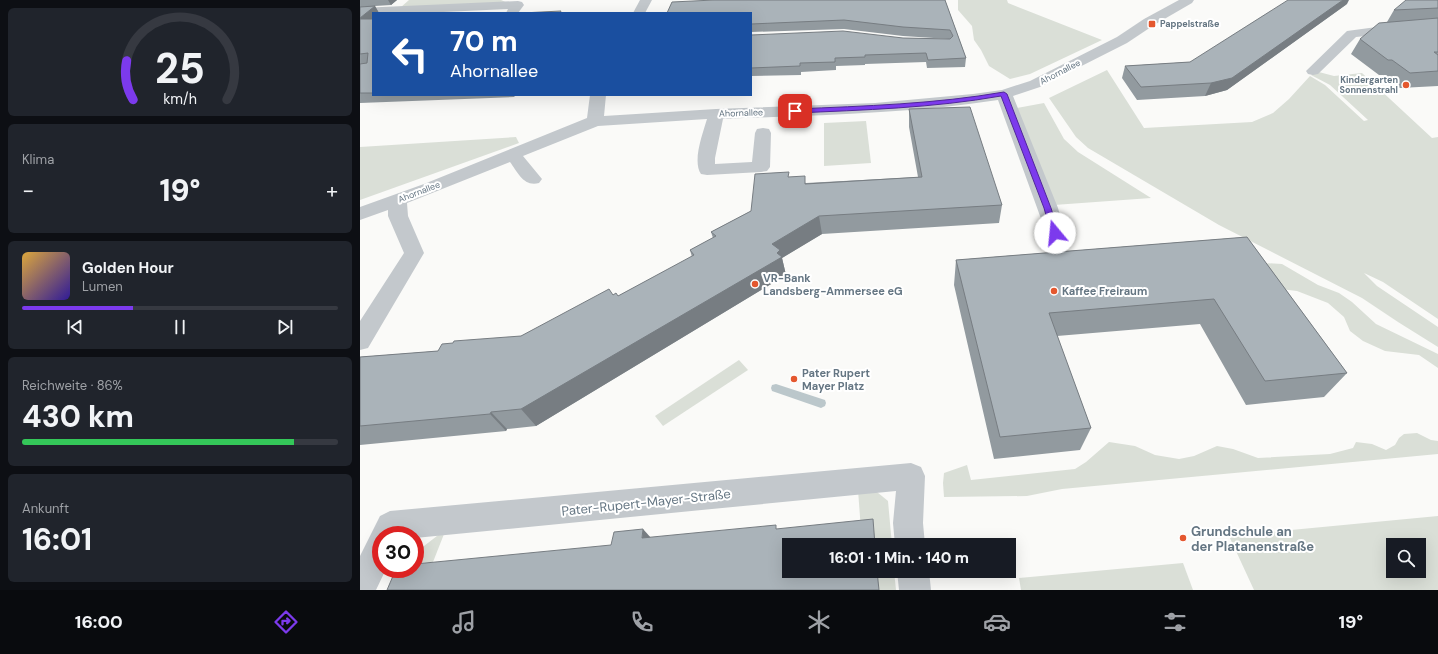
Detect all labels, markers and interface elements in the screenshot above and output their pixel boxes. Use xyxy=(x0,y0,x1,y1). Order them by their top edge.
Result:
place label: Pappelstraße xyxy=(1160,18,1220,30)
marker: Pappelstraße xyxy=(1147,19,1157,29)
text: 70 m xyxy=(450,23,518,60)
icon: left xyxy=(384,28,436,80)
text: 25 xyxy=(155,42,205,96)
street label: Ahornallee xyxy=(1038,57,1082,87)
text: Ahornallee xyxy=(450,59,538,83)
place label: Kindergarten Sonnenstrahl xyxy=(1340,74,1398,96)
marker: Kindergarten Sonnenstrahl xyxy=(1401,80,1411,90)
text: km/h xyxy=(163,90,197,108)
pin xyxy=(778,94,812,128)
icon: arrive xyxy=(784,100,806,122)
street label: Ahornallee xyxy=(719,106,763,120)
text: Klima xyxy=(22,151,54,168)
text: 19° xyxy=(159,171,201,210)
text: − xyxy=(22,176,34,205)
text: + xyxy=(326,176,338,205)
street label: Ahornallee xyxy=(396,178,442,206)
position arrow xyxy=(1034,212,1076,254)
text: Golden Hour xyxy=(82,258,174,278)
place label: VR-Bank Landsberg-Ammersee eG xyxy=(763,271,903,298)
text: Lumen xyxy=(82,278,123,295)
marker: VR-Bank Landsberg-Ammersee eG xyxy=(750,279,760,289)
place label: Kaffee Freiraum xyxy=(1062,284,1147,298)
marker: Kaffee Freiraum xyxy=(1049,286,1059,296)
icon: previous xyxy=(64,316,86,338)
icon: pause xyxy=(169,316,191,338)
icon: next xyxy=(274,316,296,338)
place label: Pater Rupert Mayer Platz xyxy=(802,366,870,393)
marker: Pater Rupert Mayer Platz xyxy=(789,374,799,384)
text: Reichweite · 86% xyxy=(22,377,123,394)
text: 430 km xyxy=(22,397,134,436)
street label: Pater-Rupert-Mayer-Straße xyxy=(561,485,731,520)
text: Ankunft xyxy=(22,500,69,517)
text: 16:01 xyxy=(22,520,92,559)
place label: Grundschule an der Platanenstraße xyxy=(1191,523,1314,555)
speed limit sign: 30 xyxy=(372,526,424,578)
marker: Grundschule an der Platanenstraße xyxy=(1178,533,1188,543)
map controls xyxy=(1386,538,1426,578)
button: search xyxy=(1386,538,1426,578)
text: 16:01 · 1 Min. · 140 m xyxy=(829,548,969,568)
icon: directions xyxy=(272,608,300,636)
icon: music xyxy=(450,608,478,636)
icon: phone xyxy=(628,608,656,636)
icon: climate xyxy=(805,608,833,636)
icon: car xyxy=(983,608,1011,636)
icon: filters xyxy=(1161,608,1189,636)
text: 16:00 xyxy=(75,610,123,634)
text: 19° xyxy=(1339,610,1363,634)

